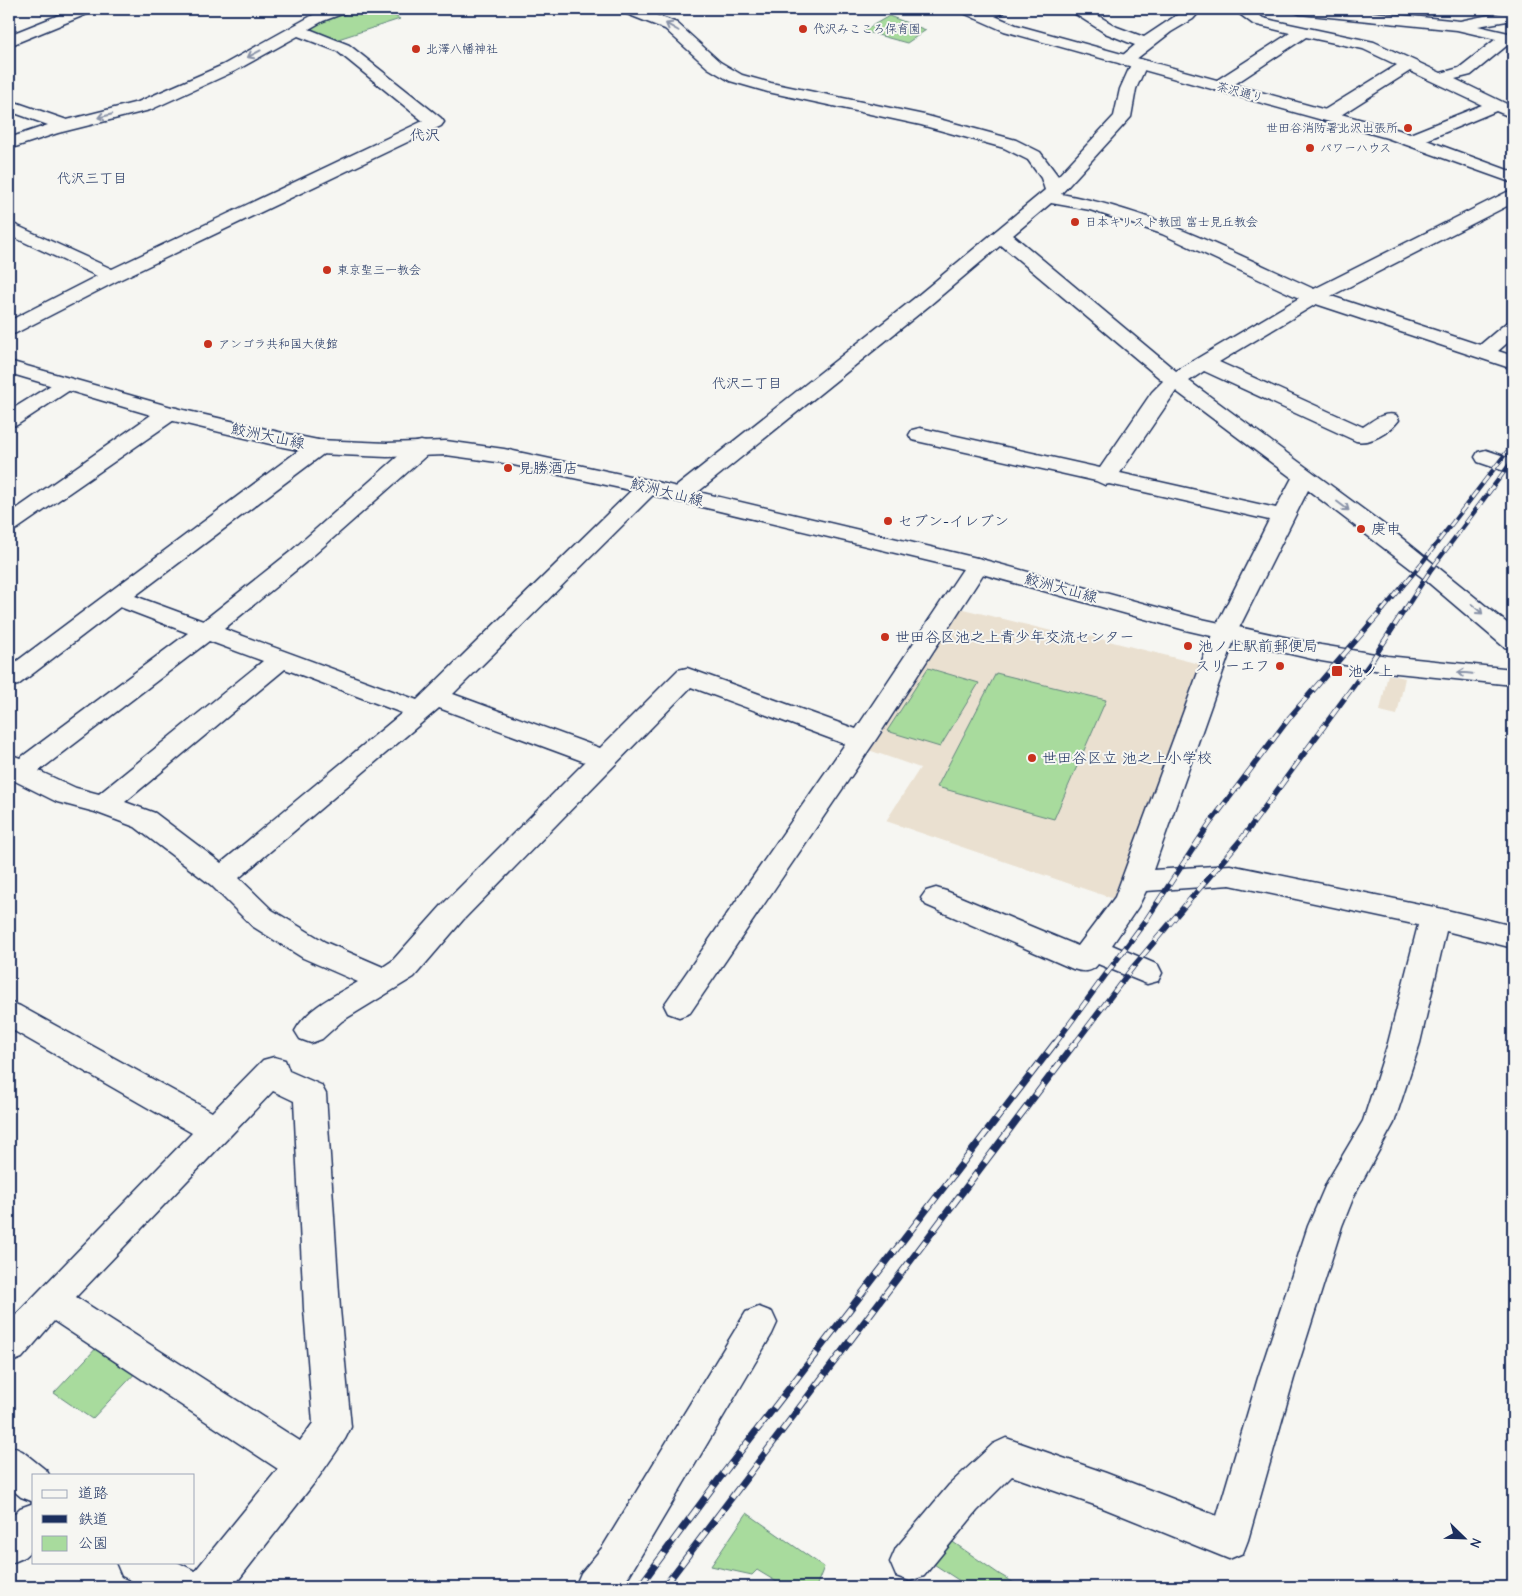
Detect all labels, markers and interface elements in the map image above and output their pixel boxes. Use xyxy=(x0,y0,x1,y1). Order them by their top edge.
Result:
one-way arrow xyxy=(665,22,679,32)
place label: 代沢みこころ保育園 xyxy=(813,22,921,36)
marker: 代沢みこころ保育園 xyxy=(797,23,809,35)
place label: 北澤八幡神社 xyxy=(426,42,498,56)
marker: 北澤八幡神社 xyxy=(410,43,422,55)
one-way arrow xyxy=(247,49,262,59)
street label: 茶沢通り xyxy=(1215,79,1265,105)
one-way arrow xyxy=(97,112,113,122)
place label: 世田谷消防署北沢出張所 xyxy=(1266,121,1398,135)
marker: 世田谷消防署北沢出張所 xyxy=(1402,122,1414,134)
district label: 代沢 xyxy=(410,126,440,144)
place label: パワーハウス xyxy=(1320,141,1391,155)
marker: パワーハウス xyxy=(1304,142,1316,154)
district label: 代沢三丁目 xyxy=(57,170,127,187)
place label: 日本キリスト教団 富士見丘教会 xyxy=(1085,215,1258,229)
marker: 日本キリスト教団 富士見丘教会 xyxy=(1069,216,1081,228)
place label: 東京聖三一教会 xyxy=(337,263,421,277)
marker: 東京聖三一教会 xyxy=(321,264,333,276)
place label: アンゴラ共和国大使館 xyxy=(218,337,338,351)
marker: アンゴラ共和国大使館 xyxy=(202,338,214,350)
district label: 代沢二丁目 xyxy=(712,375,782,392)
street label: 鮫洲大山線 xyxy=(229,419,307,453)
place label: 見勝酒店 xyxy=(518,459,578,477)
marker: 見勝酒店 xyxy=(502,462,514,474)
street label: 鮫洲大山線 xyxy=(628,474,706,510)
one-way arrow xyxy=(1336,501,1349,512)
place label: セブン-イレブン xyxy=(898,512,1009,530)
marker: セブン-イレブン xyxy=(882,515,894,527)
place label: 庚申 xyxy=(1371,520,1401,538)
marker: 庚申 xyxy=(1355,523,1367,535)
street label: 鮫洲大山線 xyxy=(1022,570,1100,606)
one-way arrow xyxy=(1470,604,1483,615)
place label: 世田谷区池之上青少年交流センター xyxy=(895,628,1134,646)
marker: 世田谷区池之上青少年交流センター xyxy=(879,631,891,643)
place label: 池ノ上駅前郵便局 xyxy=(1198,637,1318,655)
marker: 池ノ上駅前郵便局 xyxy=(1182,640,1194,652)
place label: スリーエフ xyxy=(1195,657,1270,675)
marker: スリーエフ xyxy=(1274,660,1286,672)
place label: 池ノ上 xyxy=(1348,662,1393,680)
marker: 池ノ上 xyxy=(1330,664,1344,678)
one-way arrow xyxy=(1457,668,1473,678)
place label: 世田谷区立 池之上小学校 xyxy=(1042,749,1212,767)
marker: 世田谷区立 池之上小学校 xyxy=(1026,752,1038,764)
legend xyxy=(32,1474,195,1564)
text: 道路 xyxy=(78,1484,108,1502)
text: 鉄道 xyxy=(78,1510,108,1528)
north arrow xyxy=(1440,1514,1490,1564)
text: 公園 xyxy=(78,1534,108,1552)
text: N xyxy=(1466,1535,1485,1550)

